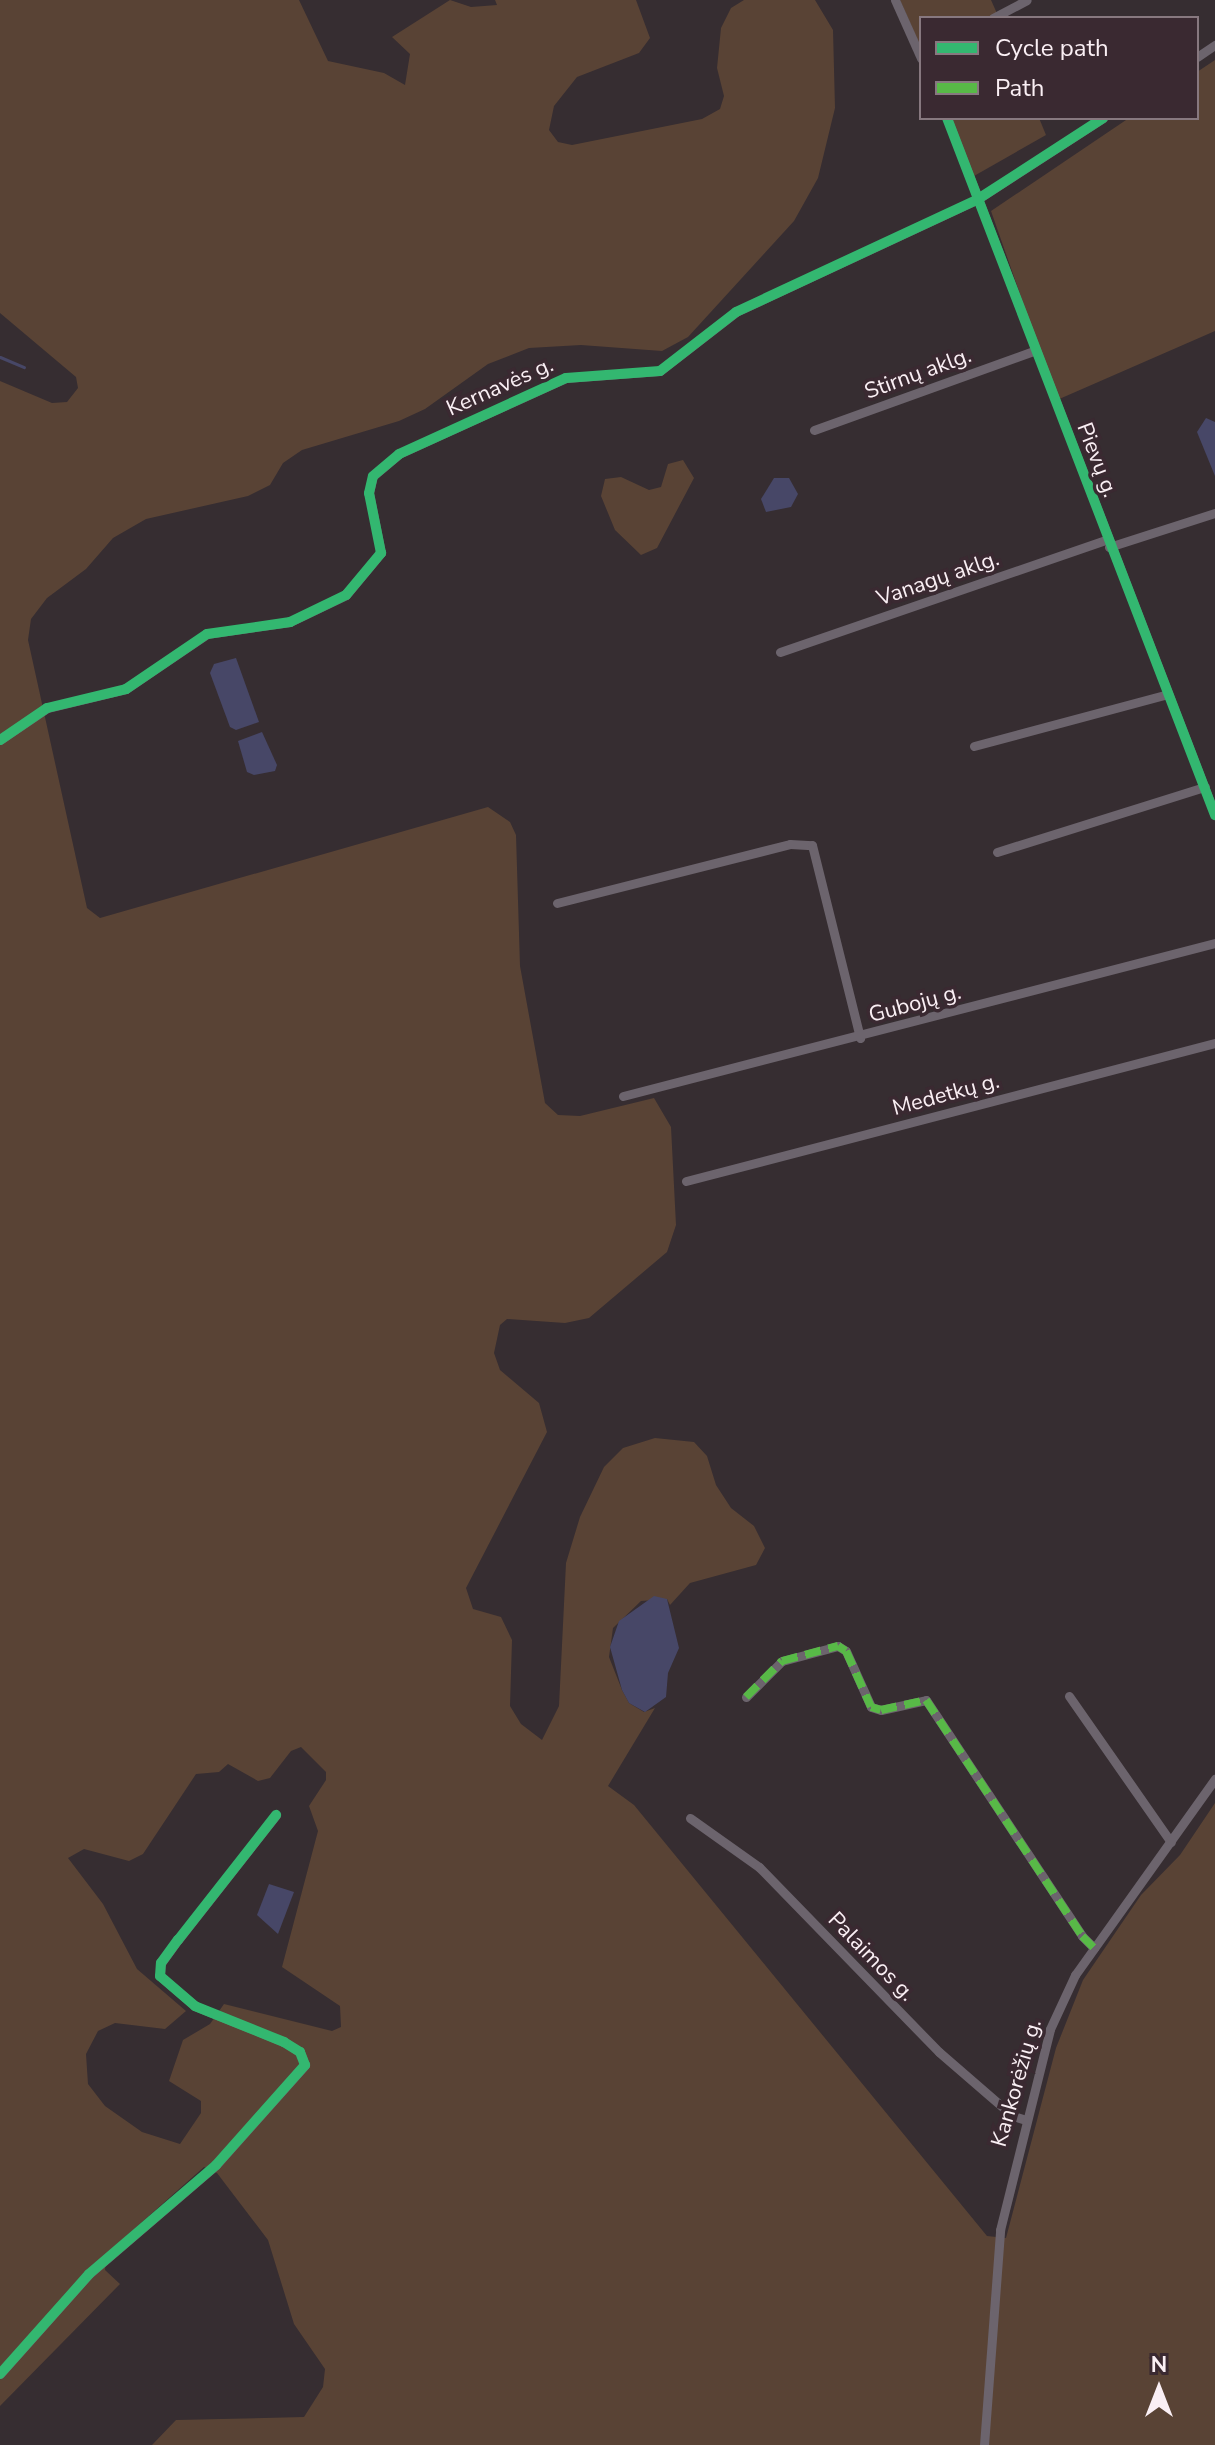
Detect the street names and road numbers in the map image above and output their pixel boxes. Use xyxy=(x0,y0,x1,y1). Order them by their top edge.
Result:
street label: Stirnų aklg. xyxy=(861,343,975,405)
street label: Kernavės g. xyxy=(442,352,558,422)
street label: Pievų g. xyxy=(1071,419,1123,501)
street label: Vanagų aklg. xyxy=(873,546,1003,612)
street label: Gubojų g. xyxy=(866,979,964,1029)
street label: Medetkų g. xyxy=(890,1068,1002,1122)
street label: Palaimos g. xyxy=(822,1907,920,2007)
street label: Kankorėžių g. xyxy=(986,2016,1048,2150)

